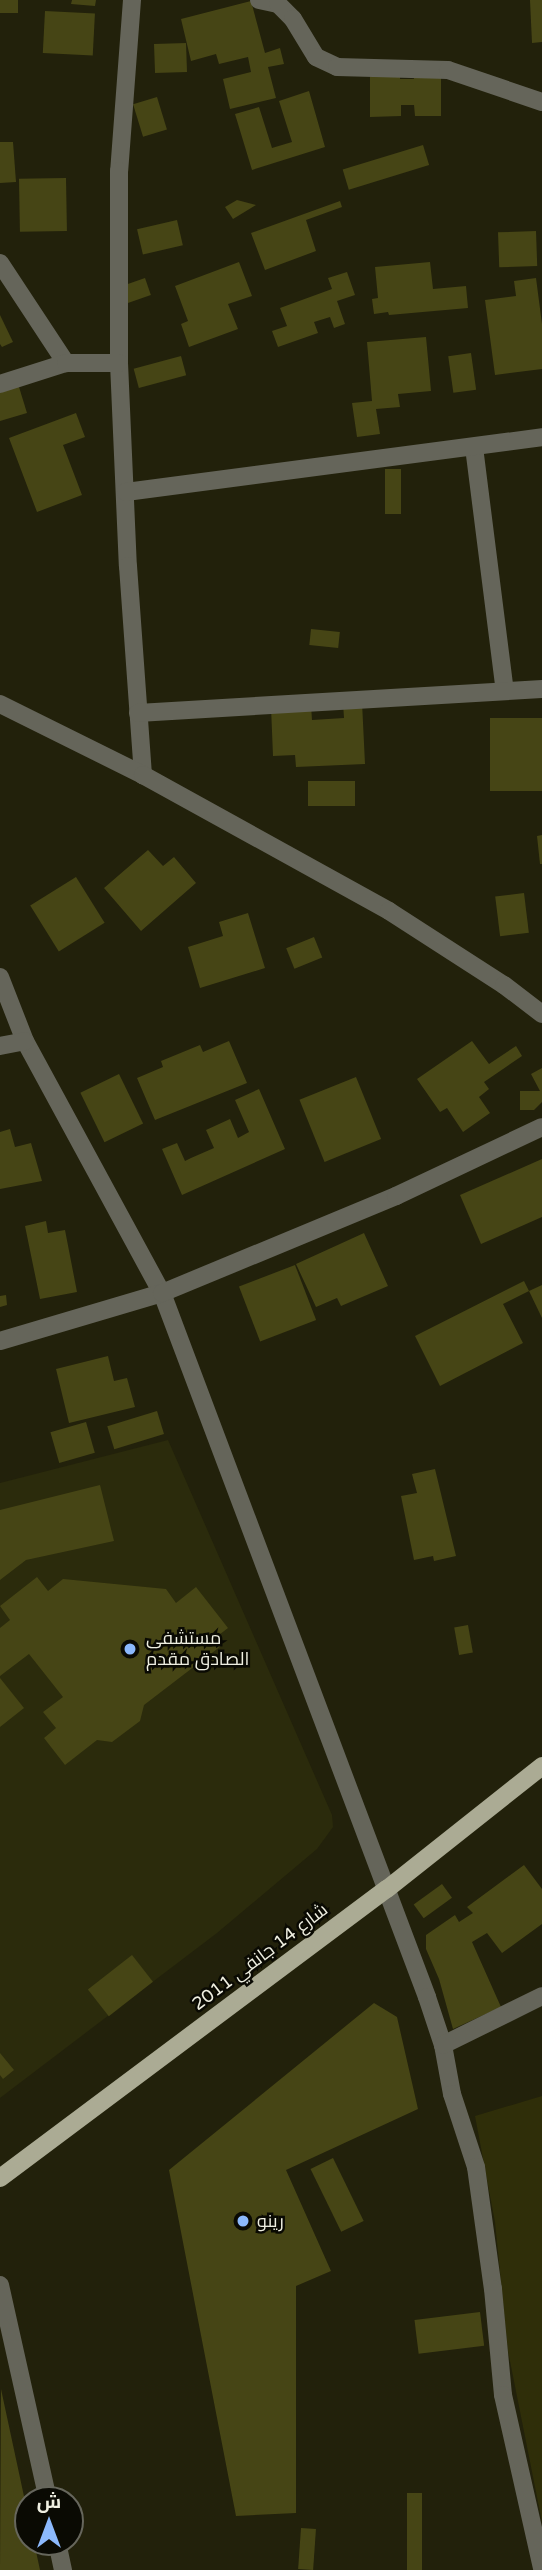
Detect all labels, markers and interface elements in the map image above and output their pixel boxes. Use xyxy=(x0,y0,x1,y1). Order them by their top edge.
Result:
place label: مستشفى الصادق مقدم xyxy=(146,1628,249,1670)
marker: مستشفى الصادق مقدم xyxy=(120,1639,140,1659)
street label: شارع 14 جانفي 2011 xyxy=(188,1899,332,2015)
place label: رينو xyxy=(257,2210,284,2232)
marker: رينو xyxy=(235,2213,251,2229)
north arrow xyxy=(14,2486,84,2556)
text: ش xyxy=(37,2491,61,2513)

